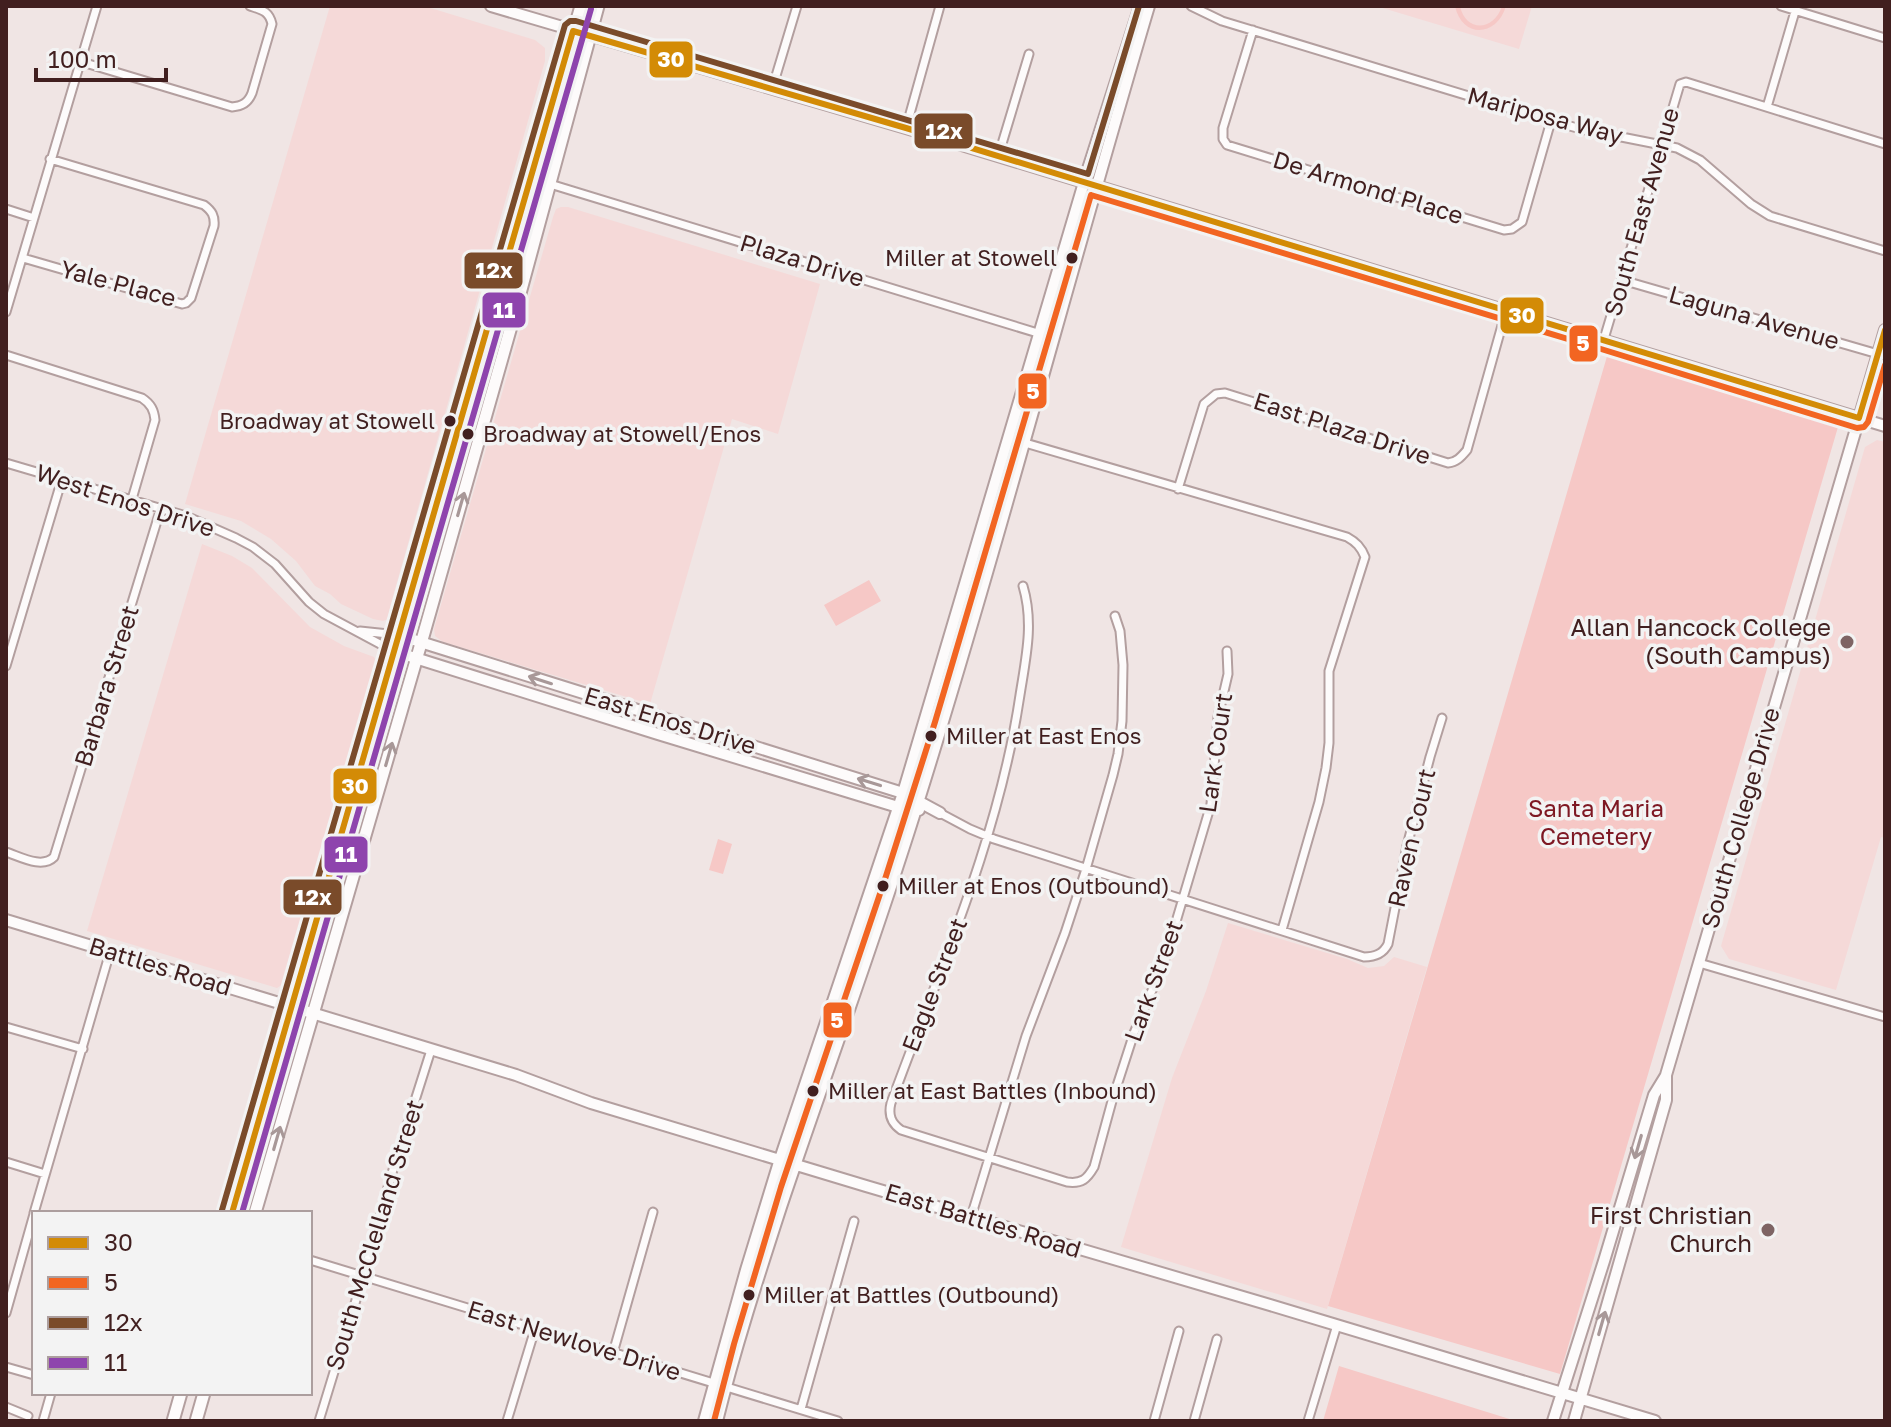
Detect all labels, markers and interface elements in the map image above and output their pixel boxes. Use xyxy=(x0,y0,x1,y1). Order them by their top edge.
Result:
scale bar xyxy=(36,32,166,82)
line badge: 30 xyxy=(648,40,694,79)
text: 100 m xyxy=(48,44,117,73)
text: 30 xyxy=(657,45,685,72)
street label: Mariposa Way xyxy=(1464,80,1626,149)
street label: South East Avenue xyxy=(1597,104,1684,319)
line badge: 12x xyxy=(913,112,974,150)
text: 12x xyxy=(925,117,963,144)
street label: De Armond Place xyxy=(1270,144,1467,229)
street label: Plaza Drive xyxy=(737,227,868,292)
place label: Miller at Stowell xyxy=(885,244,1057,271)
marker: Miller at Stowell xyxy=(1064,250,1080,266)
line badge: 12x xyxy=(463,251,524,290)
street label: Yale Place xyxy=(57,253,179,312)
text: 12x xyxy=(475,256,513,283)
street label: Laguna Avenue xyxy=(1666,278,1843,355)
line badge: 11 xyxy=(481,291,527,329)
text: 11 xyxy=(493,296,515,323)
line badge: 30 xyxy=(1499,296,1545,335)
text: 30 xyxy=(1508,301,1536,328)
line badge: 5 xyxy=(1568,324,1599,363)
text: 5 xyxy=(1576,329,1590,356)
line badge: 5 xyxy=(1017,372,1048,410)
text: 5 xyxy=(1026,377,1040,404)
street label: East Plaza Drive xyxy=(1250,385,1435,470)
place label: Broadway at Stowell xyxy=(219,407,435,434)
marker: Broadway at Stowell xyxy=(442,413,458,429)
place label: Broadway at Stowell/Enos xyxy=(483,420,761,447)
marker: Broadway at Stowell/Enos xyxy=(460,426,476,442)
street label: West Enos Drive xyxy=(32,457,219,542)
one-way arrow xyxy=(454,492,469,518)
street label: Barbara Street xyxy=(67,601,144,770)
place label: Allan Hancock College (South Campus) xyxy=(1571,612,1831,669)
marker: Allan Hancock College (South Campus) xyxy=(1838,633,1856,651)
one-way arrow xyxy=(528,672,553,686)
street label: East Enos Drive xyxy=(581,680,760,759)
street label: Lark Court xyxy=(1192,691,1237,815)
street label: South College Drive xyxy=(1694,704,1785,931)
place label: Miller at East Enos xyxy=(946,722,1141,749)
marker: Miller at East Enos xyxy=(923,728,939,744)
one-way arrow xyxy=(382,742,397,768)
street label: Raven Court xyxy=(1380,765,1441,910)
line badge: 30 xyxy=(332,767,378,805)
text: 30 xyxy=(341,772,369,799)
one-way arrow xyxy=(856,774,881,789)
park label: Santa Maria Cemetery xyxy=(1528,793,1664,850)
line badge: 11 xyxy=(323,835,369,874)
text: 11 xyxy=(335,840,357,867)
place label: Miller at Enos (Outbound) xyxy=(898,872,1170,899)
line badge: 12x xyxy=(282,878,343,916)
marker: Miller at Enos (Outbound) xyxy=(875,878,891,894)
text: 12x xyxy=(294,883,332,910)
street label: Eagle Street xyxy=(895,913,972,1056)
street label: Lark Street xyxy=(1117,916,1188,1045)
street label: Battles Road xyxy=(86,930,235,1001)
line badge: 5 xyxy=(822,1001,853,1039)
text: 5 xyxy=(830,1006,844,1033)
place label: Miller at East Battles (Inbound) xyxy=(828,1077,1157,1104)
marker: Miller at East Battles (Inbound) xyxy=(805,1083,821,1099)
street label: South McClelland Street xyxy=(319,1096,429,1373)
one-way arrow xyxy=(270,1126,285,1152)
one-way arrow xyxy=(1630,1134,1645,1160)
street label: East Battles Road xyxy=(882,1176,1085,1263)
place label: First Christian Church xyxy=(1590,1200,1752,1257)
legend xyxy=(32,1211,312,1395)
marker: First Christian Church xyxy=(1759,1221,1777,1239)
text: 30 xyxy=(104,1227,133,1256)
text: 5 xyxy=(104,1267,118,1296)
place label: Miller at Battles (Outbound) xyxy=(764,1281,1059,1308)
marker: Miller at Battles (Outbound) xyxy=(741,1287,757,1303)
street label: East Newlove Drive xyxy=(464,1293,685,1386)
text: 12x xyxy=(104,1307,143,1336)
one-way arrow xyxy=(1595,1311,1610,1337)
text: 11 xyxy=(104,1347,127,1376)

